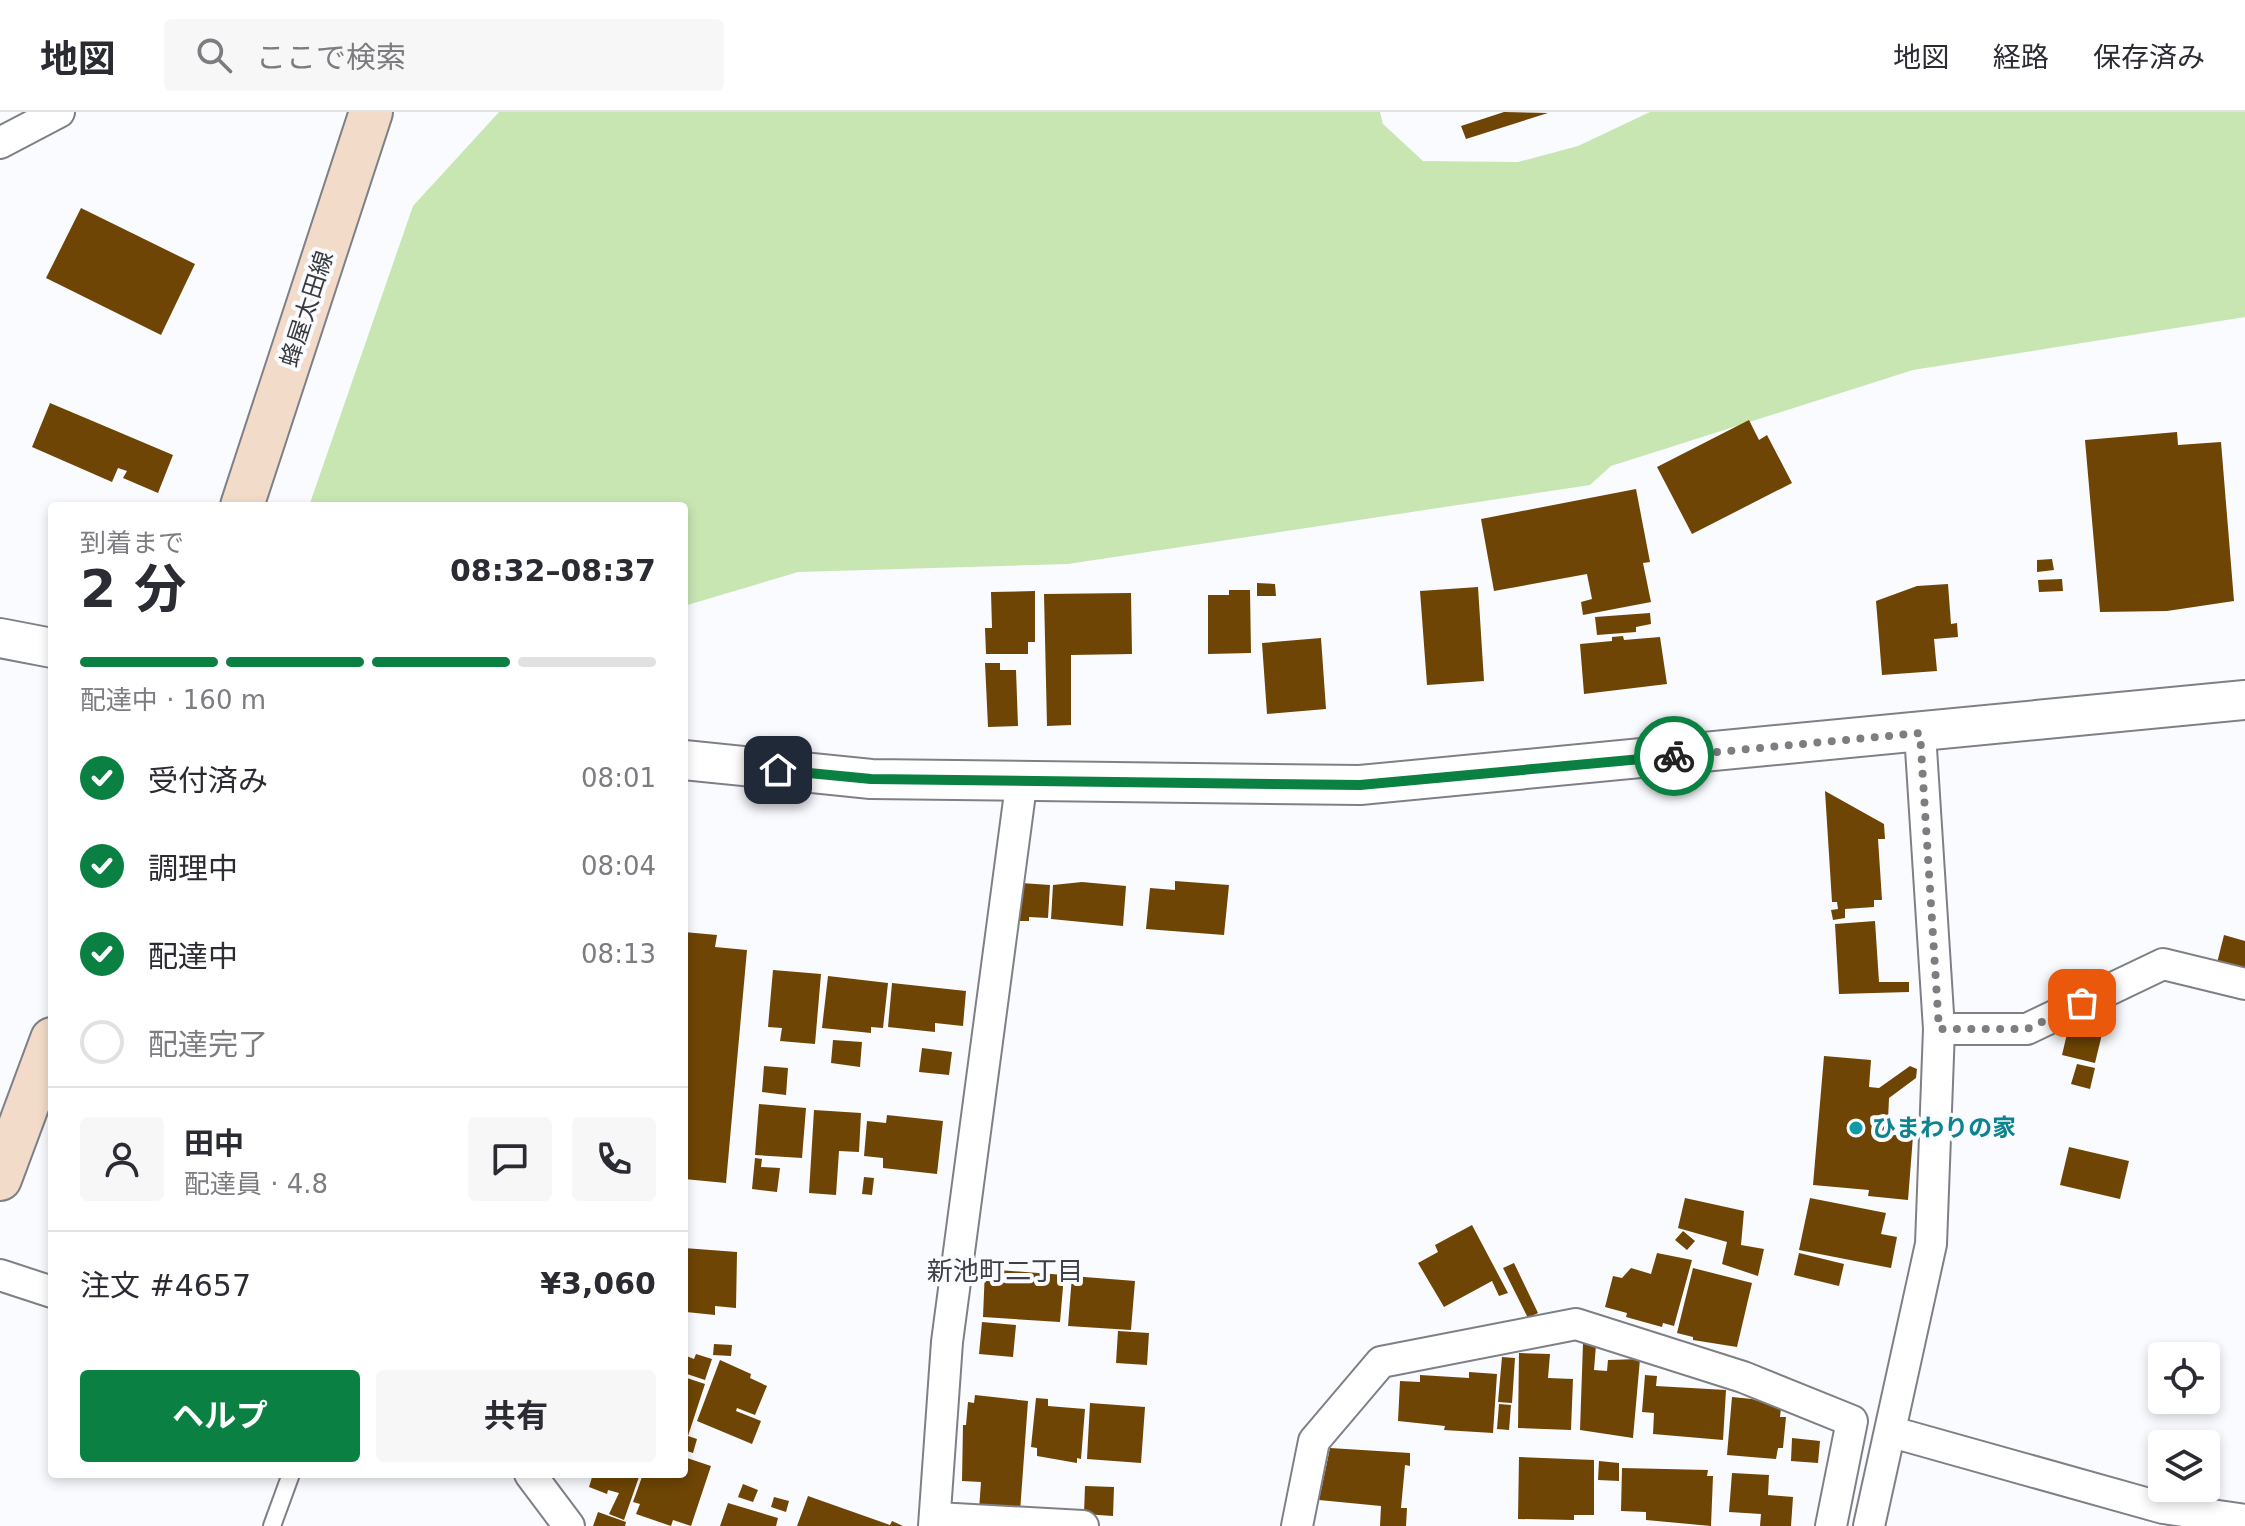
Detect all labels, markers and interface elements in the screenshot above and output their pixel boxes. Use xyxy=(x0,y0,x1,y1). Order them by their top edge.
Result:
search box xyxy=(164,19,724,91)
icon: search xyxy=(192,33,236,77)
text: 地図 xyxy=(40,37,116,81)
text: ここで検索 xyxy=(256,40,406,75)
text: 地図 xyxy=(1893,41,1949,74)
text: 経路 xyxy=(1993,41,2049,74)
text: 保存済み xyxy=(2093,41,2205,74)
street label: 蜂屋太田線 xyxy=(275,248,339,370)
text: 到着まで xyxy=(80,528,184,558)
text: 08:32–08:37 xyxy=(450,553,656,588)
text: 2 分 xyxy=(80,559,186,619)
text: 配達中 · 160 m xyxy=(80,685,266,715)
courier xyxy=(1634,716,1714,796)
icon: bike xyxy=(1652,734,1696,778)
pin xyxy=(744,736,812,804)
icon: home xyxy=(756,748,800,792)
icon: check xyxy=(80,756,124,800)
text: 受付済み xyxy=(148,763,268,798)
text: 08:01 xyxy=(581,763,656,793)
icon: check xyxy=(80,844,124,888)
text: 調理中 xyxy=(148,851,238,886)
text: 08:04 xyxy=(581,851,656,881)
icon: check xyxy=(80,932,124,976)
text: 配達中 xyxy=(148,939,238,974)
text: 08:13 xyxy=(581,939,656,969)
pin xyxy=(2048,969,2116,1037)
icon: bag xyxy=(2060,981,2104,1025)
text: 配達完了 xyxy=(148,1027,268,1062)
place label: ひまわりの家 xyxy=(1872,1114,2016,1142)
button: person xyxy=(80,1117,164,1201)
button: chat xyxy=(468,1117,552,1201)
button: phone xyxy=(572,1117,656,1201)
marker: ひまわりの家 xyxy=(1847,1119,1865,1137)
text: 田中 xyxy=(184,1126,244,1161)
text: 配達員 · 4.8 xyxy=(184,1169,328,1199)
district label: 新池町二丁目 xyxy=(927,1256,1083,1286)
text: ¥3,060 xyxy=(540,1266,656,1301)
text: 注文 #4657 xyxy=(80,1268,251,1303)
map controls xyxy=(2148,1342,2220,1502)
button: locate xyxy=(2148,1342,2220,1414)
button: ヘルプ xyxy=(80,1370,360,1462)
button: 共有 xyxy=(376,1370,656,1462)
button: layers xyxy=(2148,1430,2220,1502)

